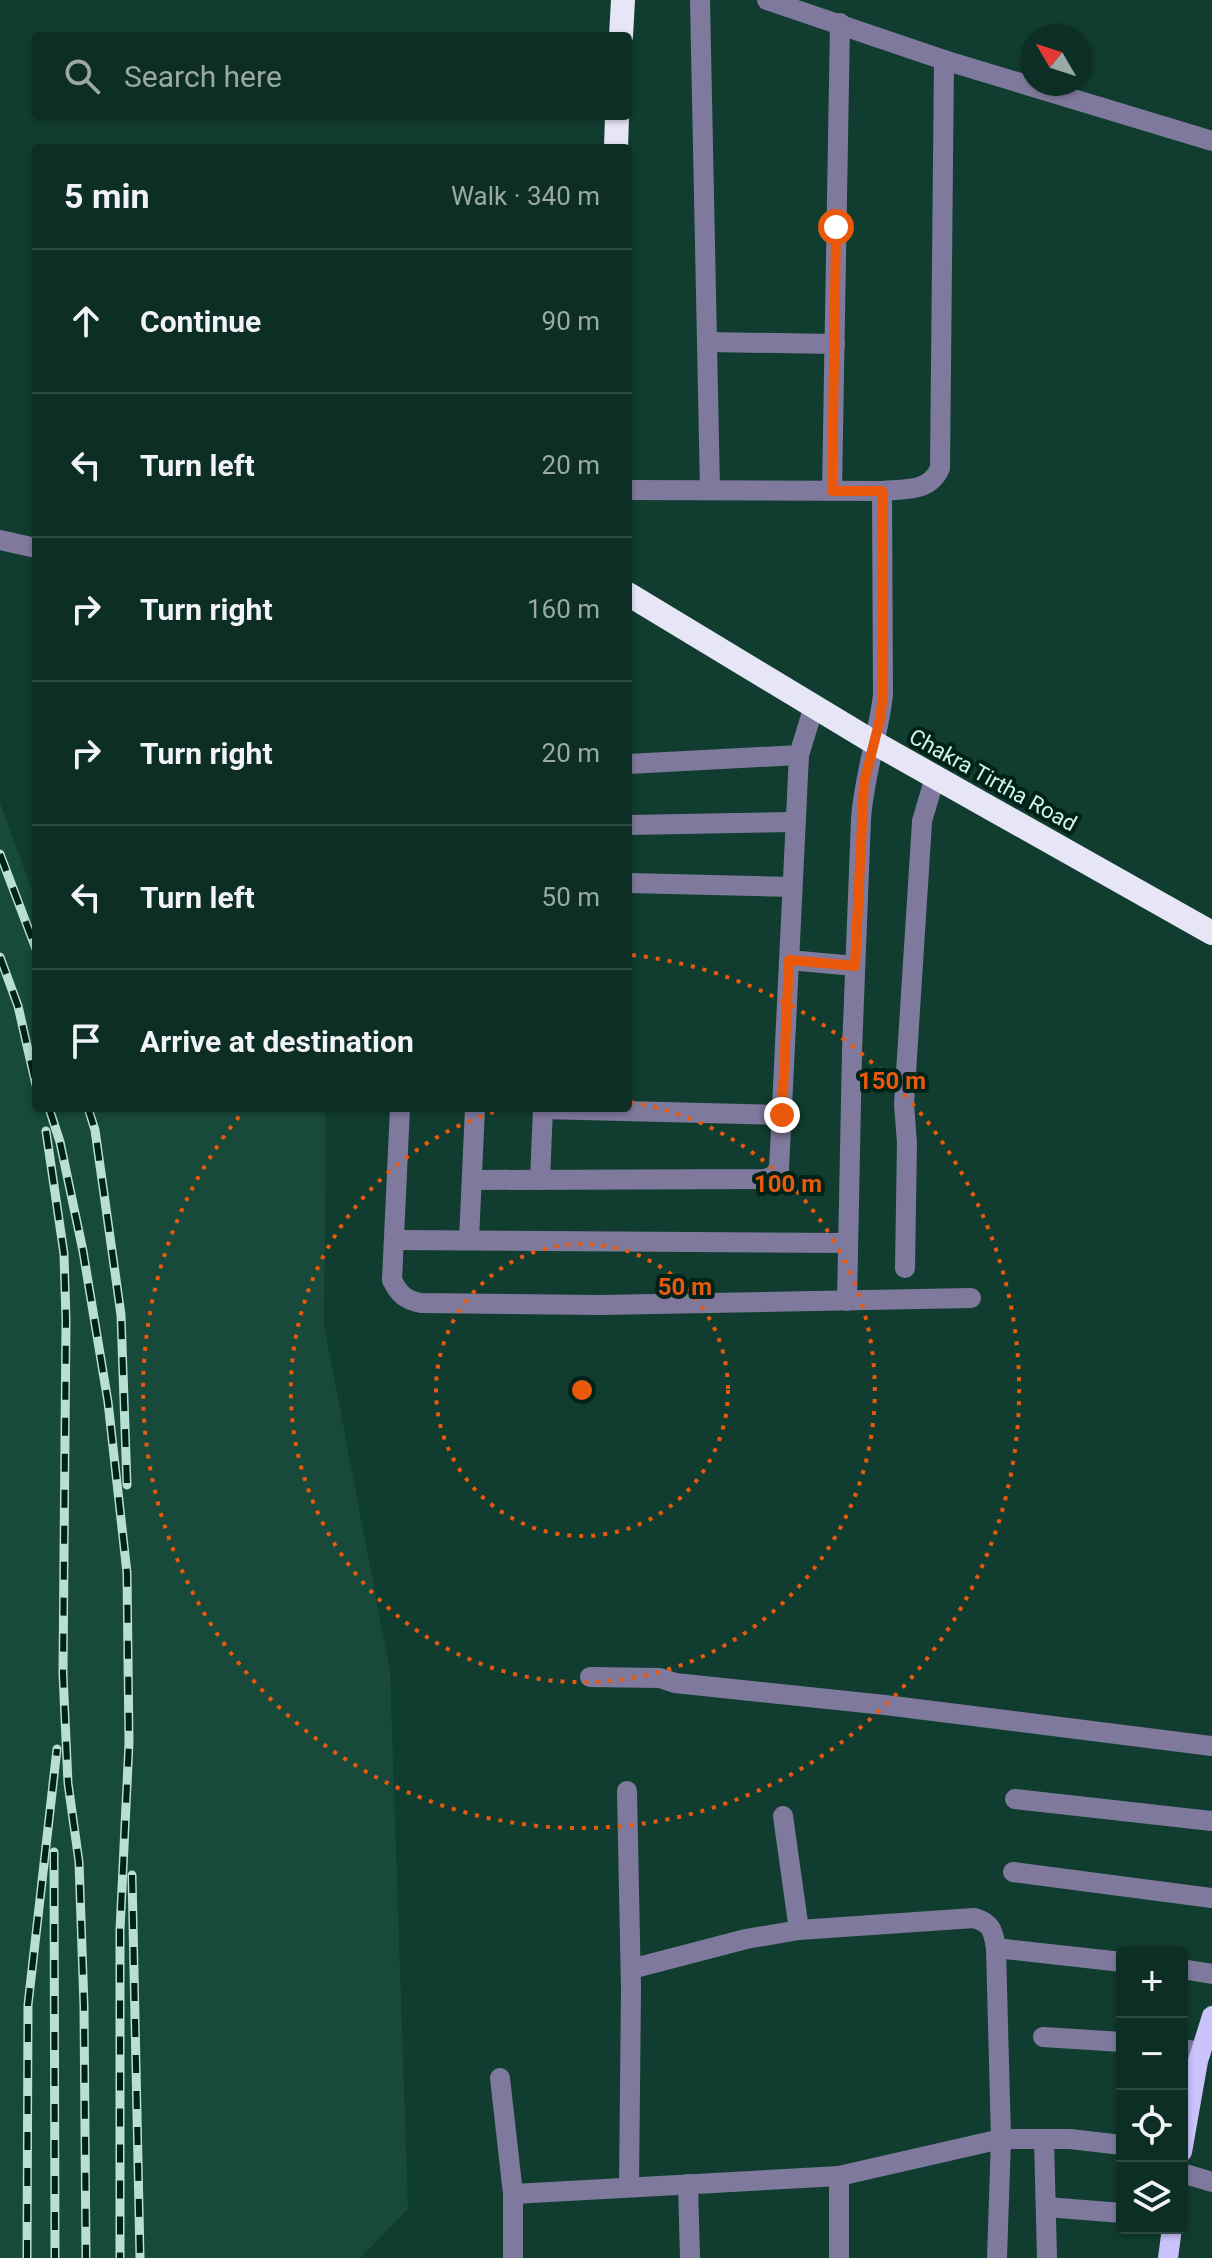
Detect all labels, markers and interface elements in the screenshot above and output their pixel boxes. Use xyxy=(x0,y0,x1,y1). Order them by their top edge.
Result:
north arrow xyxy=(1020,24,1092,96)
search box xyxy=(32,32,632,120)
icon: search xyxy=(60,54,104,98)
text: Search here xyxy=(124,59,282,94)
text: 5 min xyxy=(64,176,149,216)
text: Walk · 340 m xyxy=(451,181,600,211)
route start xyxy=(818,209,854,245)
icon: ahead xyxy=(64,299,108,343)
text: Continue xyxy=(140,304,261,339)
text: 90 m xyxy=(542,306,600,336)
icon: left xyxy=(64,443,108,487)
text: Turn left xyxy=(140,448,255,483)
text: 20 m xyxy=(542,450,600,480)
icon: right xyxy=(64,587,108,631)
text: Turn right xyxy=(140,592,273,627)
text: 160 m xyxy=(527,594,600,624)
street label: Chakra Tirtha Road xyxy=(905,724,1081,836)
icon: right xyxy=(64,731,108,775)
text: Turn right xyxy=(140,736,273,771)
text: 20 m xyxy=(542,738,600,768)
icon: left xyxy=(64,875,108,919)
text: Turn left xyxy=(140,880,255,915)
text: 50 m xyxy=(542,882,600,912)
icon: arrive xyxy=(64,1019,108,1063)
text: Arrive at destination xyxy=(140,1024,414,1059)
text: 150 m xyxy=(858,1067,926,1095)
route end xyxy=(764,1097,800,1133)
text: 100 m xyxy=(754,1170,822,1198)
text: 50 m xyxy=(658,1273,712,1301)
centre of rings xyxy=(568,1376,596,1404)
map controls xyxy=(1116,1946,1188,2234)
button: + xyxy=(1116,1946,1188,2018)
button: − xyxy=(1116,2018,1188,2090)
button: locate xyxy=(1116,2090,1188,2162)
button: layers xyxy=(1116,2162,1188,2234)

